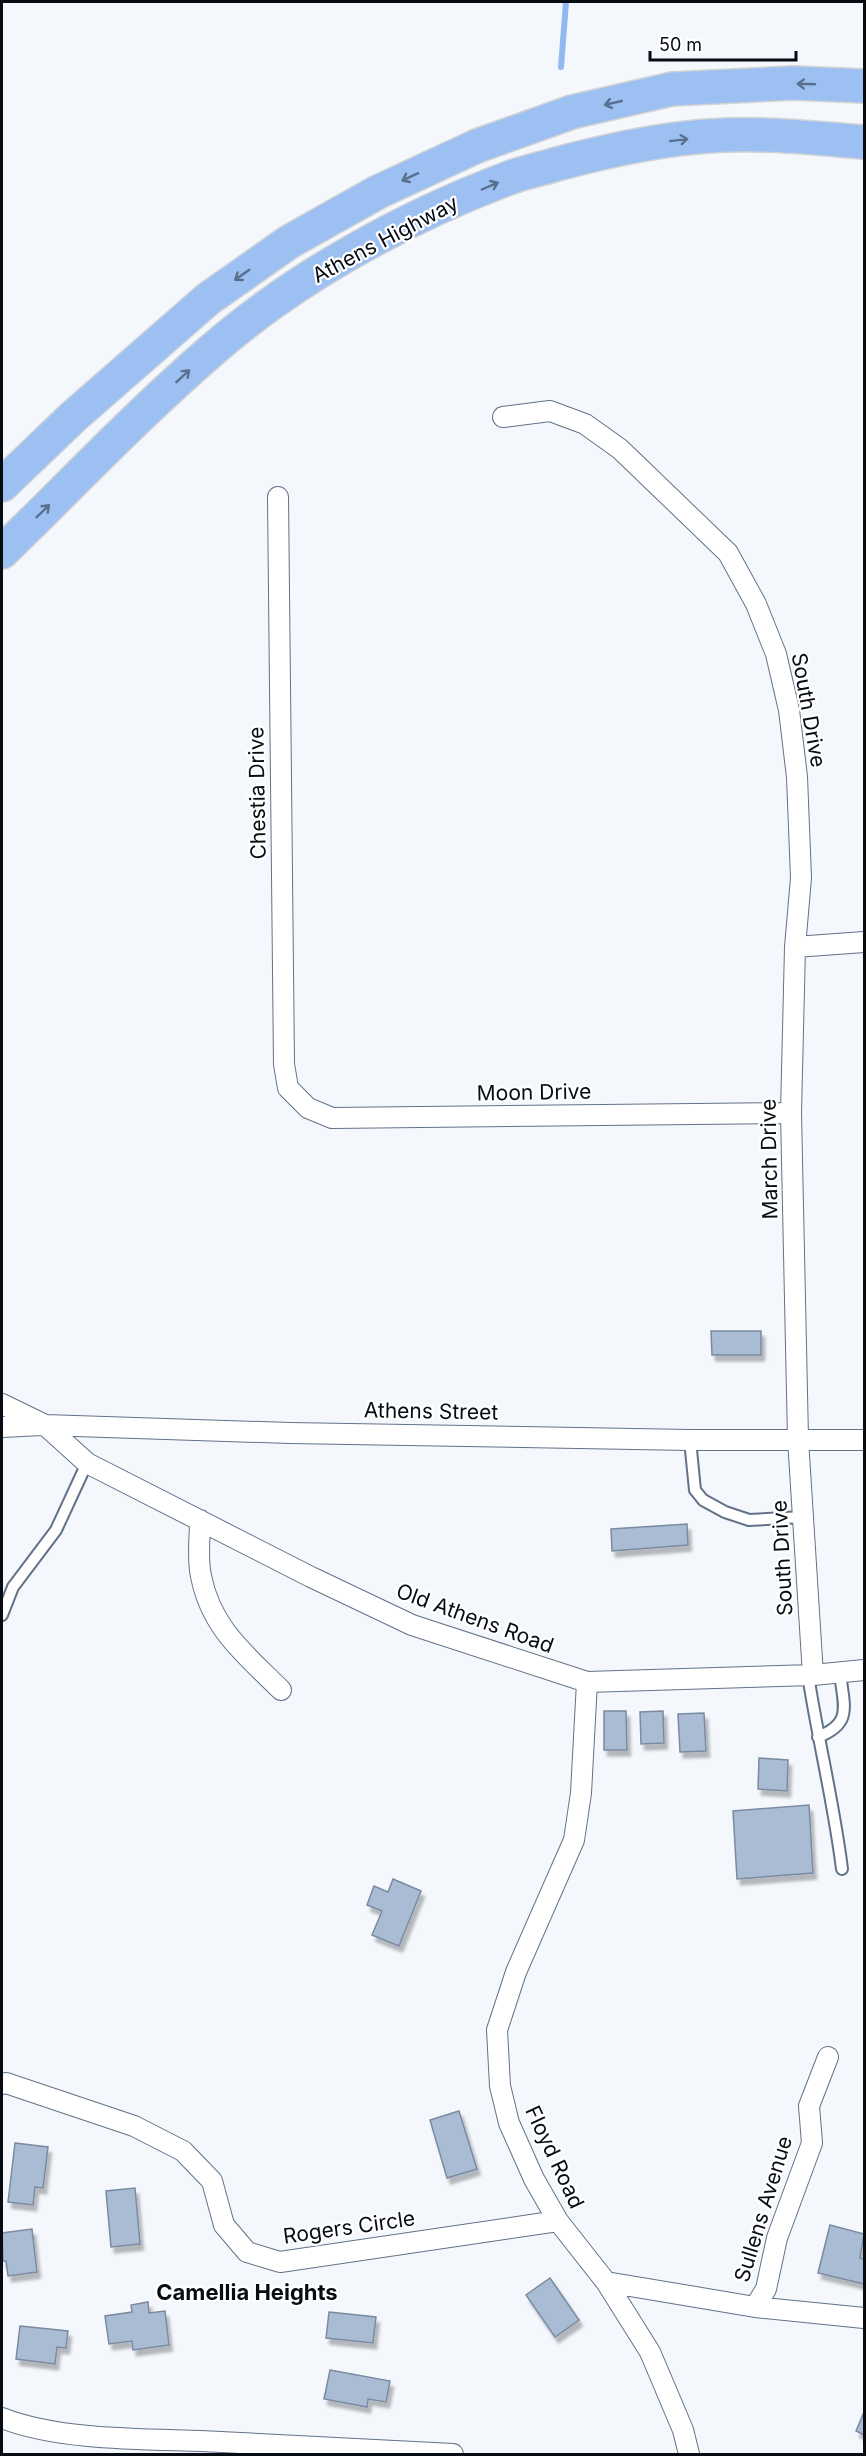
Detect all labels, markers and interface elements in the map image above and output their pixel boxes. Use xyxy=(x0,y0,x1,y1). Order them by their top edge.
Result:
scale bar xyxy=(650,24,796,62)
text: 50 m xyxy=(659,34,702,55)
one-way arrow xyxy=(797,78,817,89)
one-way arrow xyxy=(603,97,622,109)
one-way arrow xyxy=(669,134,689,145)
one-way arrow xyxy=(402,171,420,183)
one-way arrow xyxy=(481,179,499,190)
street label: Athens Highway xyxy=(308,190,462,288)
one-way arrow xyxy=(235,269,251,281)
one-way arrow xyxy=(176,369,191,383)
one-way arrow xyxy=(36,504,51,519)
street label: South Drive xyxy=(787,651,831,769)
street label: Chestia Drive xyxy=(243,726,271,860)
street label: Moon Drive xyxy=(477,1079,591,1105)
street label: March Drive xyxy=(755,1098,783,1220)
street label: Athens Street xyxy=(364,1397,498,1425)
street label: South Drive xyxy=(766,1500,798,1616)
street label: Old Athens Road xyxy=(393,1578,557,1658)
street label: Floyd Road xyxy=(520,2102,590,2212)
street label: Sullens Avenue xyxy=(729,2133,797,2285)
street label: Rogers Circle xyxy=(281,2205,417,2249)
district label: Camellia Heights xyxy=(156,2279,338,2305)

